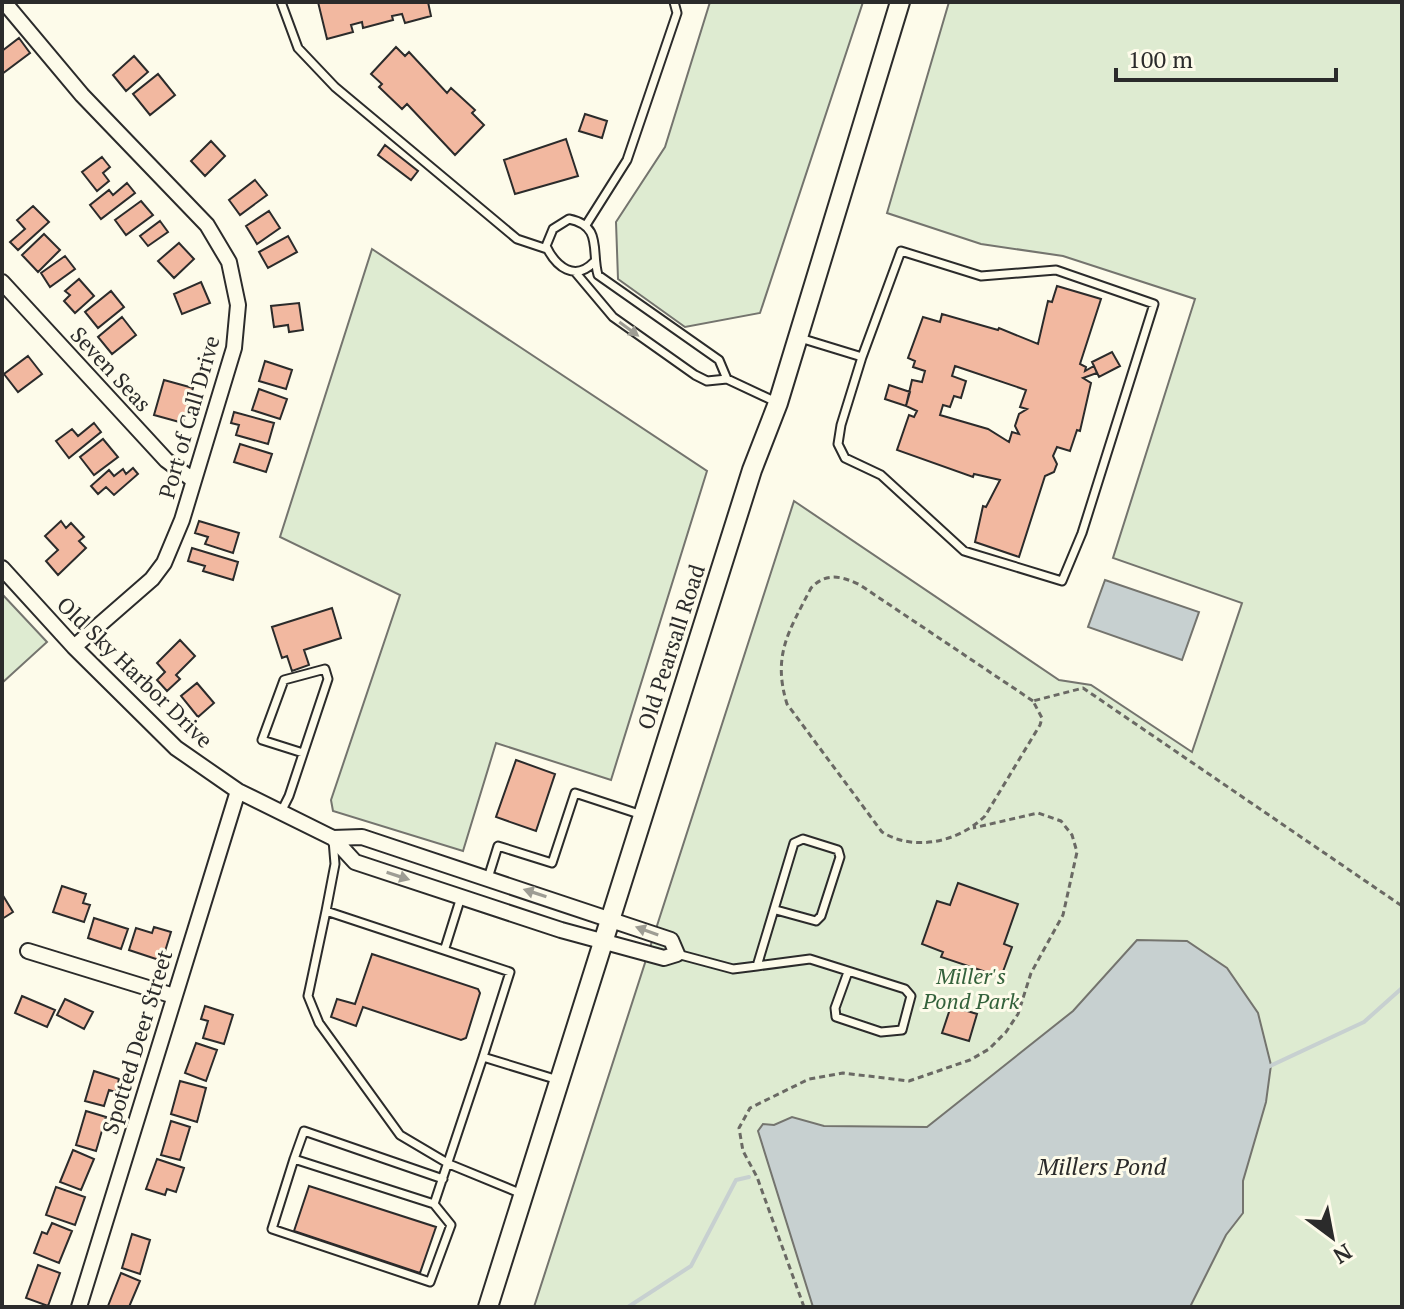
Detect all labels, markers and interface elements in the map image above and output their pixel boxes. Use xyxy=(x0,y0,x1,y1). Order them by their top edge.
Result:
scale bar xyxy=(1116,32,1336,82)
text: 100 m xyxy=(1128,43,1193,75)
street label: Seven Seas xyxy=(65,320,158,417)
one-way arrow xyxy=(619,320,640,336)
street label: Port of Call Drive xyxy=(151,332,226,502)
street label: Old Pearsall Road xyxy=(630,561,711,733)
street label: Old Sky Harbor Drive xyxy=(51,590,220,754)
one-way arrow xyxy=(387,870,411,883)
one-way arrow xyxy=(523,887,547,899)
one-way arrow xyxy=(635,924,659,937)
street label: Spotted Deer Street xyxy=(95,946,178,1138)
park label: Miller's Pond Park xyxy=(922,961,1020,1015)
water label: Millers Pond xyxy=(1037,1150,1167,1182)
north arrow xyxy=(1292,1197,1372,1277)
text: N xyxy=(1328,1238,1358,1271)

